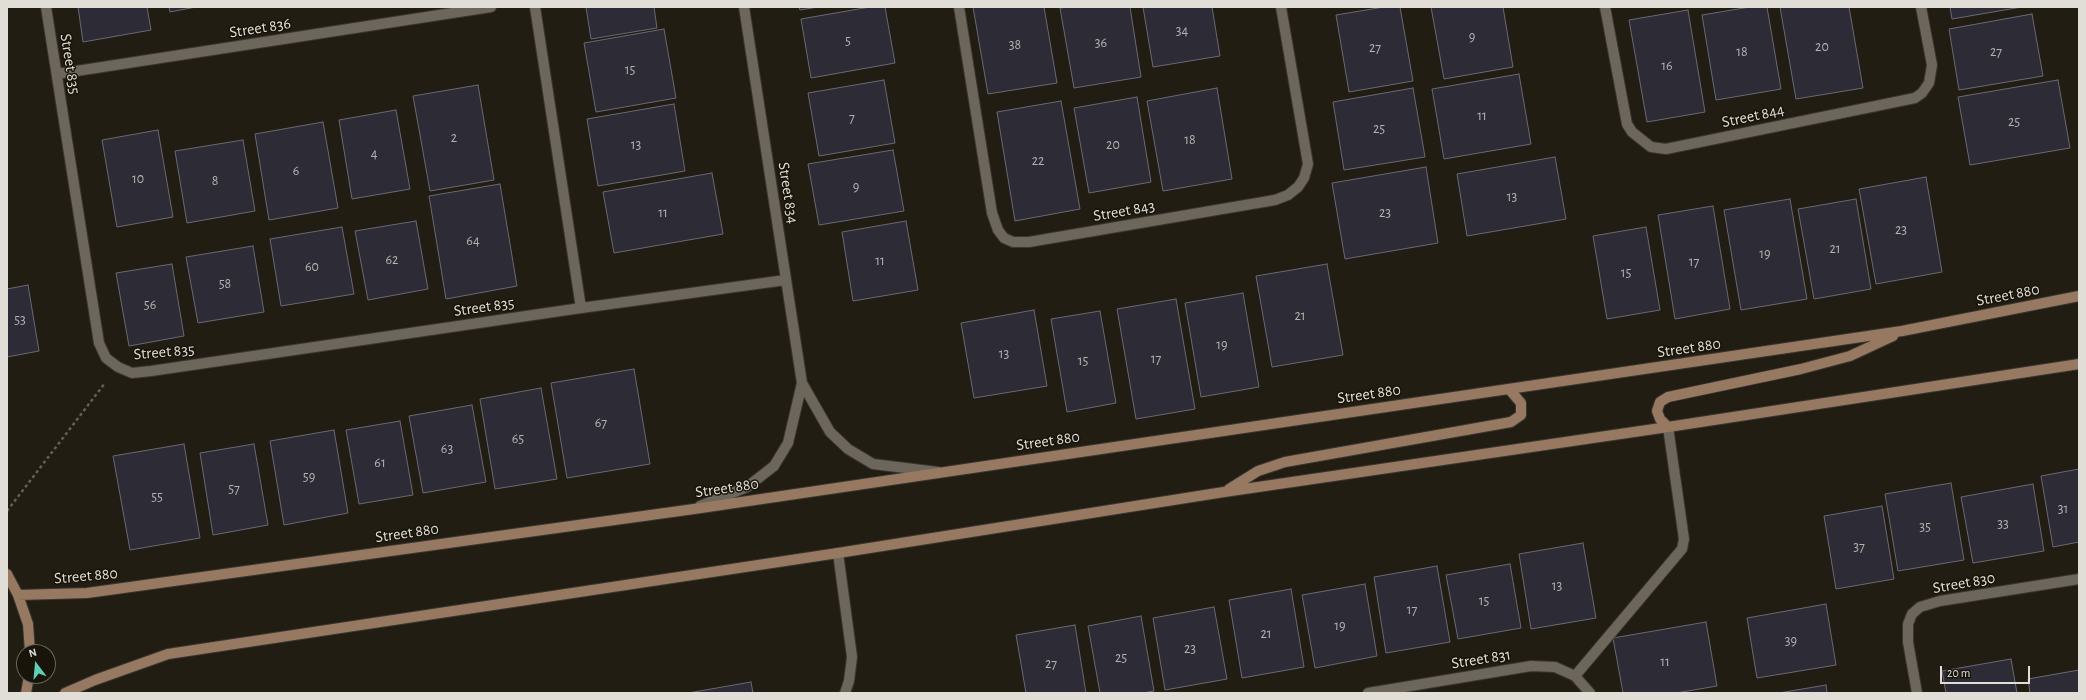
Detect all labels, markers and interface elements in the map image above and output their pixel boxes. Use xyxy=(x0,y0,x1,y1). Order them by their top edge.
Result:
street label: Street 836 xyxy=(228,14,292,42)
house number: 34 xyxy=(1176,23,1188,39)
house number: 9 xyxy=(1469,29,1475,45)
street label: Street 835 xyxy=(56,32,84,96)
house number: 5 xyxy=(845,33,851,49)
house number: 36 xyxy=(1095,35,1107,51)
house number: 38 xyxy=(1009,37,1021,53)
house number: 20 xyxy=(1815,39,1829,55)
house number: 27 xyxy=(1369,40,1381,56)
house number: 18 xyxy=(1736,44,1748,60)
house number: 27 xyxy=(1990,44,2002,60)
house number: 16 xyxy=(1661,58,1673,74)
house number: 15 xyxy=(625,62,635,78)
street label: Street 844 xyxy=(1720,100,1786,132)
house number: 11 xyxy=(1477,108,1487,124)
house number: 7 xyxy=(849,110,855,126)
house number: 25 xyxy=(2008,114,2020,130)
house number: 25 xyxy=(1373,121,1385,137)
house number: 2 xyxy=(451,130,457,146)
house number: 18 xyxy=(1184,132,1196,148)
house number: 13 xyxy=(631,137,641,153)
house number: 20 xyxy=(1106,137,1120,153)
house number: 4 xyxy=(371,146,377,162)
house number: 22 xyxy=(1032,153,1044,169)
street label: Street 834 xyxy=(774,161,802,225)
house number: 6 xyxy=(293,163,299,179)
house number: 10 xyxy=(132,171,144,187)
house number: 8 xyxy=(212,173,218,189)
house number: 9 xyxy=(853,179,859,195)
house number: 13 xyxy=(1507,189,1517,205)
street label: Street 843 xyxy=(1092,196,1156,226)
house number: 11 xyxy=(658,205,668,221)
house number: 23 xyxy=(1379,205,1391,221)
house number: 23 xyxy=(1895,222,1907,238)
house number: 64 xyxy=(466,233,480,249)
house number: 21 xyxy=(1829,241,1841,257)
house number: 19 xyxy=(1759,246,1771,262)
house number: 62 xyxy=(386,252,398,268)
house number: 11 xyxy=(875,253,885,269)
house number: 17 xyxy=(1689,254,1699,270)
house number: 60 xyxy=(305,259,319,275)
house number: 15 xyxy=(1621,265,1631,281)
house number: 58 xyxy=(219,276,231,292)
street label: Street 880 xyxy=(1975,279,2041,311)
street label: Street 835 xyxy=(452,293,516,321)
house number: 56 xyxy=(144,297,156,313)
house number: 21 xyxy=(1294,308,1306,324)
house number: 53 xyxy=(14,312,26,328)
street label: Street 880 xyxy=(1656,334,1722,362)
house number: 19 xyxy=(1216,337,1228,353)
street label: Street 835 xyxy=(133,340,195,364)
house number: 13 xyxy=(999,346,1009,362)
house number: 17 xyxy=(1151,351,1161,367)
house number: 15 xyxy=(1078,353,1088,369)
street label: Street 880 xyxy=(1336,380,1402,408)
house number: 67 xyxy=(595,415,607,431)
street label: Street 880 xyxy=(1015,427,1081,455)
house number: 65 xyxy=(512,431,524,447)
house number: 63 xyxy=(441,441,453,457)
house number: 61 xyxy=(374,455,386,471)
house number: 59 xyxy=(303,469,315,485)
street label: Street 880 xyxy=(694,474,760,502)
house number: 57 xyxy=(228,481,240,497)
house number: 55 xyxy=(151,489,163,505)
house number: 31 xyxy=(2058,501,2068,517)
house number: 33 xyxy=(1997,516,2009,532)
street label: Street 880 xyxy=(374,519,440,547)
house number: 35 xyxy=(1919,519,1931,535)
house number: 37 xyxy=(1853,539,1865,555)
street label: Street 880 xyxy=(53,564,119,588)
street label: Street 830 xyxy=(1931,568,1997,598)
house number: 13 xyxy=(1552,578,1562,594)
house number: 15 xyxy=(1479,593,1489,609)
house number: 17 xyxy=(1407,602,1417,618)
house number: 19 xyxy=(1334,618,1346,634)
house number: 21 xyxy=(1260,626,1272,642)
house number: 39 xyxy=(1785,633,1797,649)
house number: 23 xyxy=(1184,641,1196,657)
north arrow xyxy=(16,644,56,684)
street label: Street 831 xyxy=(1450,645,1512,673)
text: N xyxy=(28,647,38,659)
house number: 25 xyxy=(1115,650,1127,666)
house number: 11 xyxy=(1660,654,1670,670)
house number: 27 xyxy=(1045,656,1057,672)
scale bar xyxy=(1942,658,2032,684)
text: 20 m xyxy=(1947,667,1970,679)

